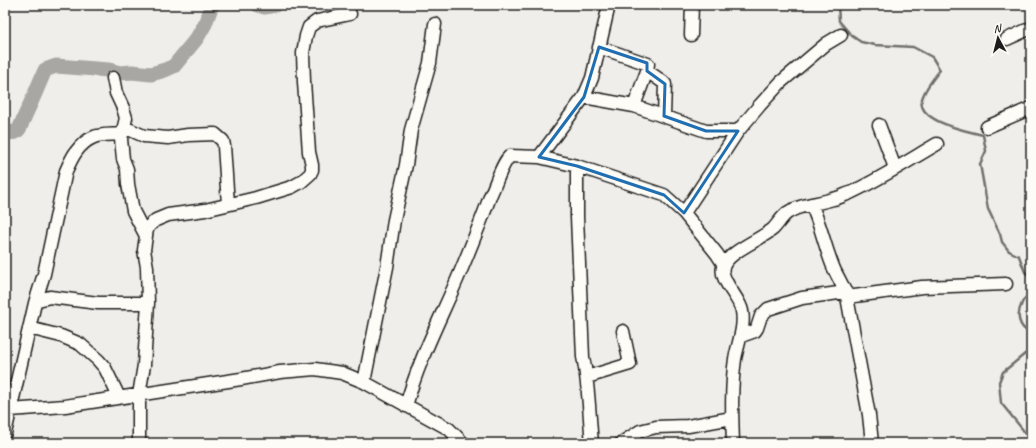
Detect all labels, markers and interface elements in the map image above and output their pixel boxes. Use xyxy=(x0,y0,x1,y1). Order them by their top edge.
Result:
north arrow xyxy=(978,18,1018,58)
text: N xyxy=(993,20,1003,35)

